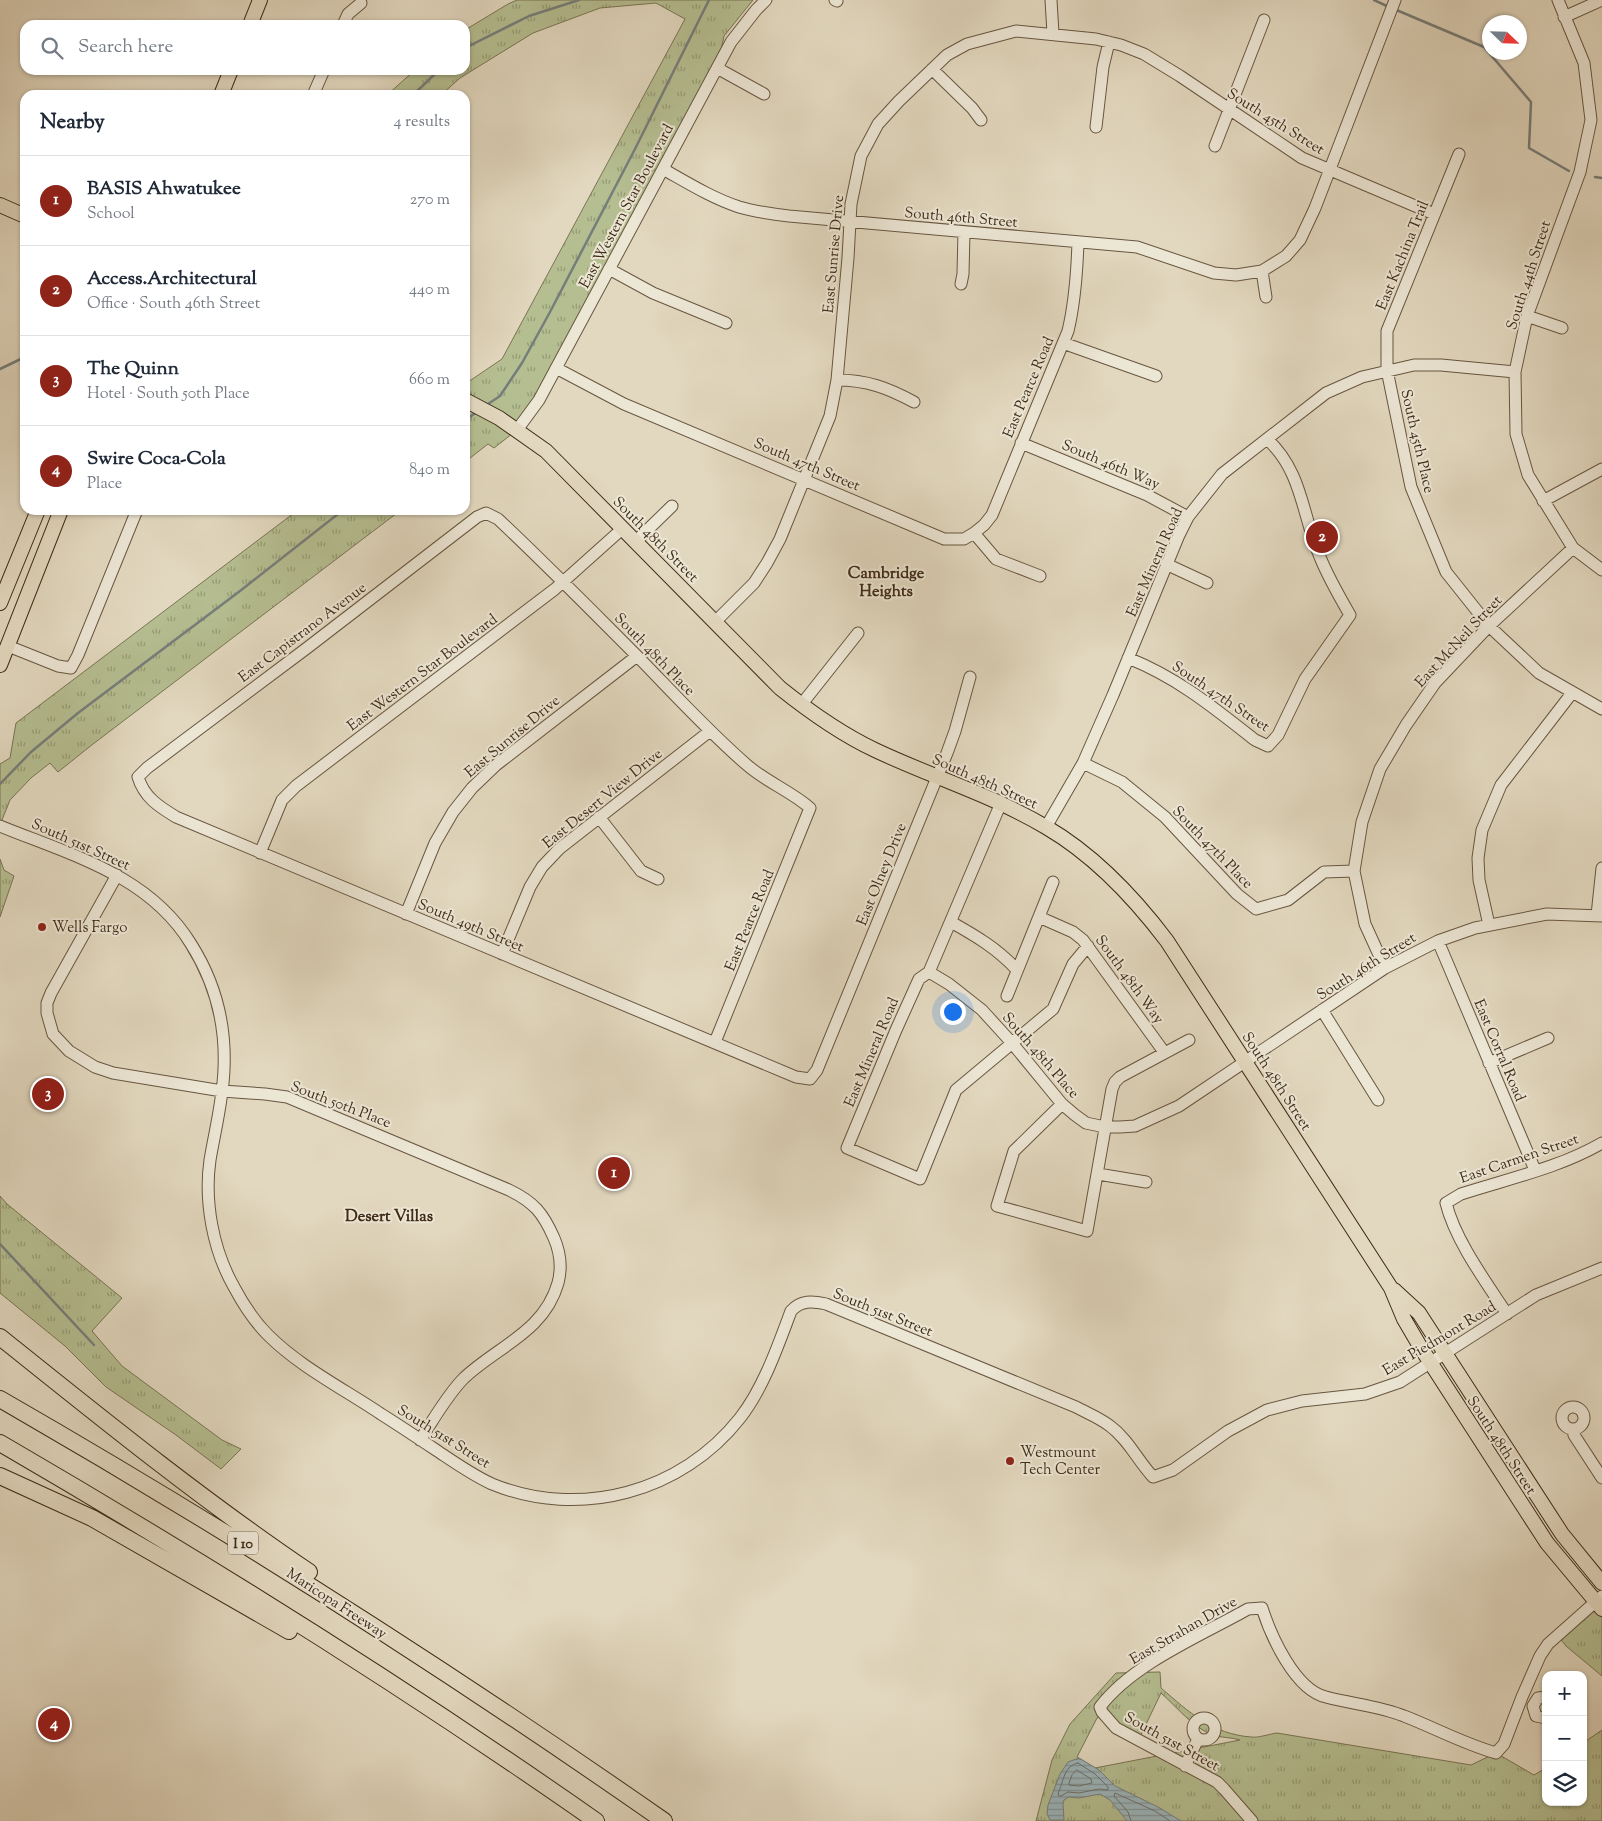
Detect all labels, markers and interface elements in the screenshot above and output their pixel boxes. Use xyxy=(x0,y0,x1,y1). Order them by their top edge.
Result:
north arrow xyxy=(1482,15,1527,60)
search box xyxy=(20,20,470,75)
icon: search xyxy=(38,34,66,62)
text: Search here xyxy=(78,34,173,61)
street label: South 45th Street xyxy=(1222,84,1328,161)
text: Nearby xyxy=(40,108,105,138)
text: 4 results xyxy=(394,111,450,134)
street label: East Western Star Boulevard xyxy=(575,120,680,293)
text: BASIS Ahwatukee xyxy=(87,176,241,203)
text: 1 xyxy=(53,189,59,212)
text: 270 m xyxy=(410,189,450,212)
street label: East Sunrise Drive xyxy=(819,194,850,314)
street label: East Kachina Trail xyxy=(1372,198,1435,314)
text: School xyxy=(87,203,135,226)
street label: South 46th Street xyxy=(903,203,1018,234)
street label: South 44th Street xyxy=(1502,218,1557,333)
text: Access.Architectural xyxy=(87,266,257,293)
text: 2 xyxy=(52,279,60,302)
text: 440 m xyxy=(409,279,450,302)
text: Office · South 46th Street xyxy=(87,293,260,316)
street label: East Pearce Road xyxy=(999,333,1060,441)
text: The Quinn xyxy=(87,356,179,383)
text: 3 xyxy=(53,369,59,392)
text: 660 m xyxy=(409,369,450,392)
text: Hotel · South 50th Place xyxy=(87,383,250,406)
street label: South 45th Place xyxy=(1394,387,1439,495)
street label: South 47th Street xyxy=(750,433,863,497)
street label: South 46th Way xyxy=(1058,435,1163,496)
text: Swire Coca-Cola xyxy=(87,446,226,473)
text: 4 xyxy=(52,459,60,482)
text: 840 m xyxy=(409,459,450,482)
text: Place xyxy=(87,473,122,496)
street label: South 48th Street xyxy=(607,492,703,588)
street label: East Mineral Road xyxy=(1122,504,1189,621)
pin: 2 xyxy=(1306,518,1338,556)
district label: Cambridge Heights xyxy=(848,563,925,604)
street label: East Capistrano Avenue xyxy=(235,578,371,688)
street label: East McNeil Street xyxy=(1411,591,1508,693)
street label: East Western Star Boulevard xyxy=(343,609,503,737)
street label: South 48th Place xyxy=(609,609,699,701)
street label: South 47th Street xyxy=(1167,657,1273,738)
street label: East Sunrise Drive xyxy=(461,691,565,783)
street label: East Desert View Drive xyxy=(539,744,667,854)
street label: South 48th Street xyxy=(928,750,1041,815)
street label: South 47th Place xyxy=(1167,802,1257,894)
street label: South 51st Street xyxy=(28,814,133,877)
street label: East Olney Drive xyxy=(852,820,913,929)
street label: East Pearce Road xyxy=(720,866,781,975)
street label: South 49th Street xyxy=(414,895,527,958)
place label: Wells Fargo xyxy=(52,918,127,939)
marker: Wells Fargo xyxy=(36,921,48,933)
street label: South 46th Street xyxy=(1313,928,1421,1006)
street label: South 48th Way xyxy=(1089,931,1168,1029)
street label: East Mineral Road xyxy=(840,994,905,1111)
street label: East Corral Road xyxy=(1468,996,1530,1105)
your location xyxy=(940,999,966,1025)
street label: South 48th Place xyxy=(996,1008,1083,1104)
street label: South 48th Street xyxy=(1236,1028,1316,1135)
pin: 3 xyxy=(32,1075,64,1113)
street label: South 50th Place xyxy=(287,1077,394,1134)
street label: East Carmen Street xyxy=(1457,1129,1582,1190)
pin: 1 xyxy=(598,1154,630,1192)
district label: Desert Villas xyxy=(345,1206,433,1229)
street label: South 51st Street xyxy=(829,1284,936,1343)
street label: East Piedmont Road xyxy=(1379,1297,1501,1382)
street label: South 48th Street xyxy=(1461,1392,1541,1499)
street label: South 51st Street xyxy=(393,1400,494,1474)
place label: Westmount Tech Center xyxy=(1020,1443,1100,1481)
marker: Westmount Tech Center xyxy=(1004,1455,1016,1467)
road number: I 10 xyxy=(228,1532,258,1555)
street label: Maricopa Freeway xyxy=(282,1564,391,1645)
street label: East Strahan Drive xyxy=(1126,1592,1241,1671)
map controls xyxy=(1542,1671,1587,1806)
button: + xyxy=(1542,1671,1587,1716)
pin: 4 xyxy=(38,1705,70,1743)
street label: South 51st Street xyxy=(1120,1707,1223,1777)
button: − xyxy=(1542,1716,1587,1761)
button: layers xyxy=(1542,1761,1587,1806)

